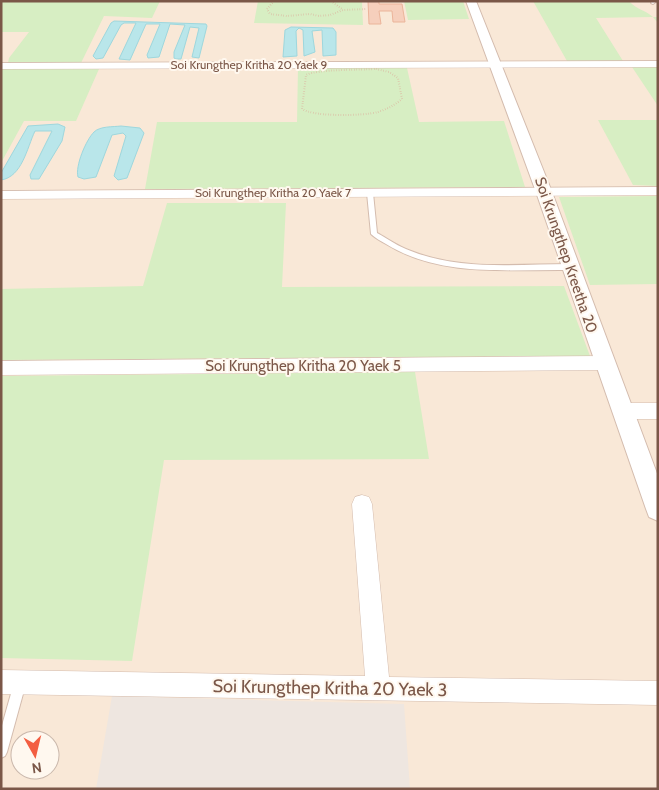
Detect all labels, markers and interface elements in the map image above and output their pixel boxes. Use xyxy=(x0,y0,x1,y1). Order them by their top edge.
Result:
street label: Soi Krungthep Kritha 20 Yaek 9 xyxy=(171,57,328,72)
street label: Soi Krungthep Kreetha 20 xyxy=(531,175,601,335)
street label: Soi Krungthep Kritha 20 Yaek 7 xyxy=(195,185,351,200)
street label: Soi Krungthep Kritha 20 Yaek 5 xyxy=(205,357,401,375)
street label: Soi Krungthep Kritha 20 Yaek 3 xyxy=(212,675,448,701)
north arrow xyxy=(10,730,60,780)
text: N xyxy=(31,758,43,777)

